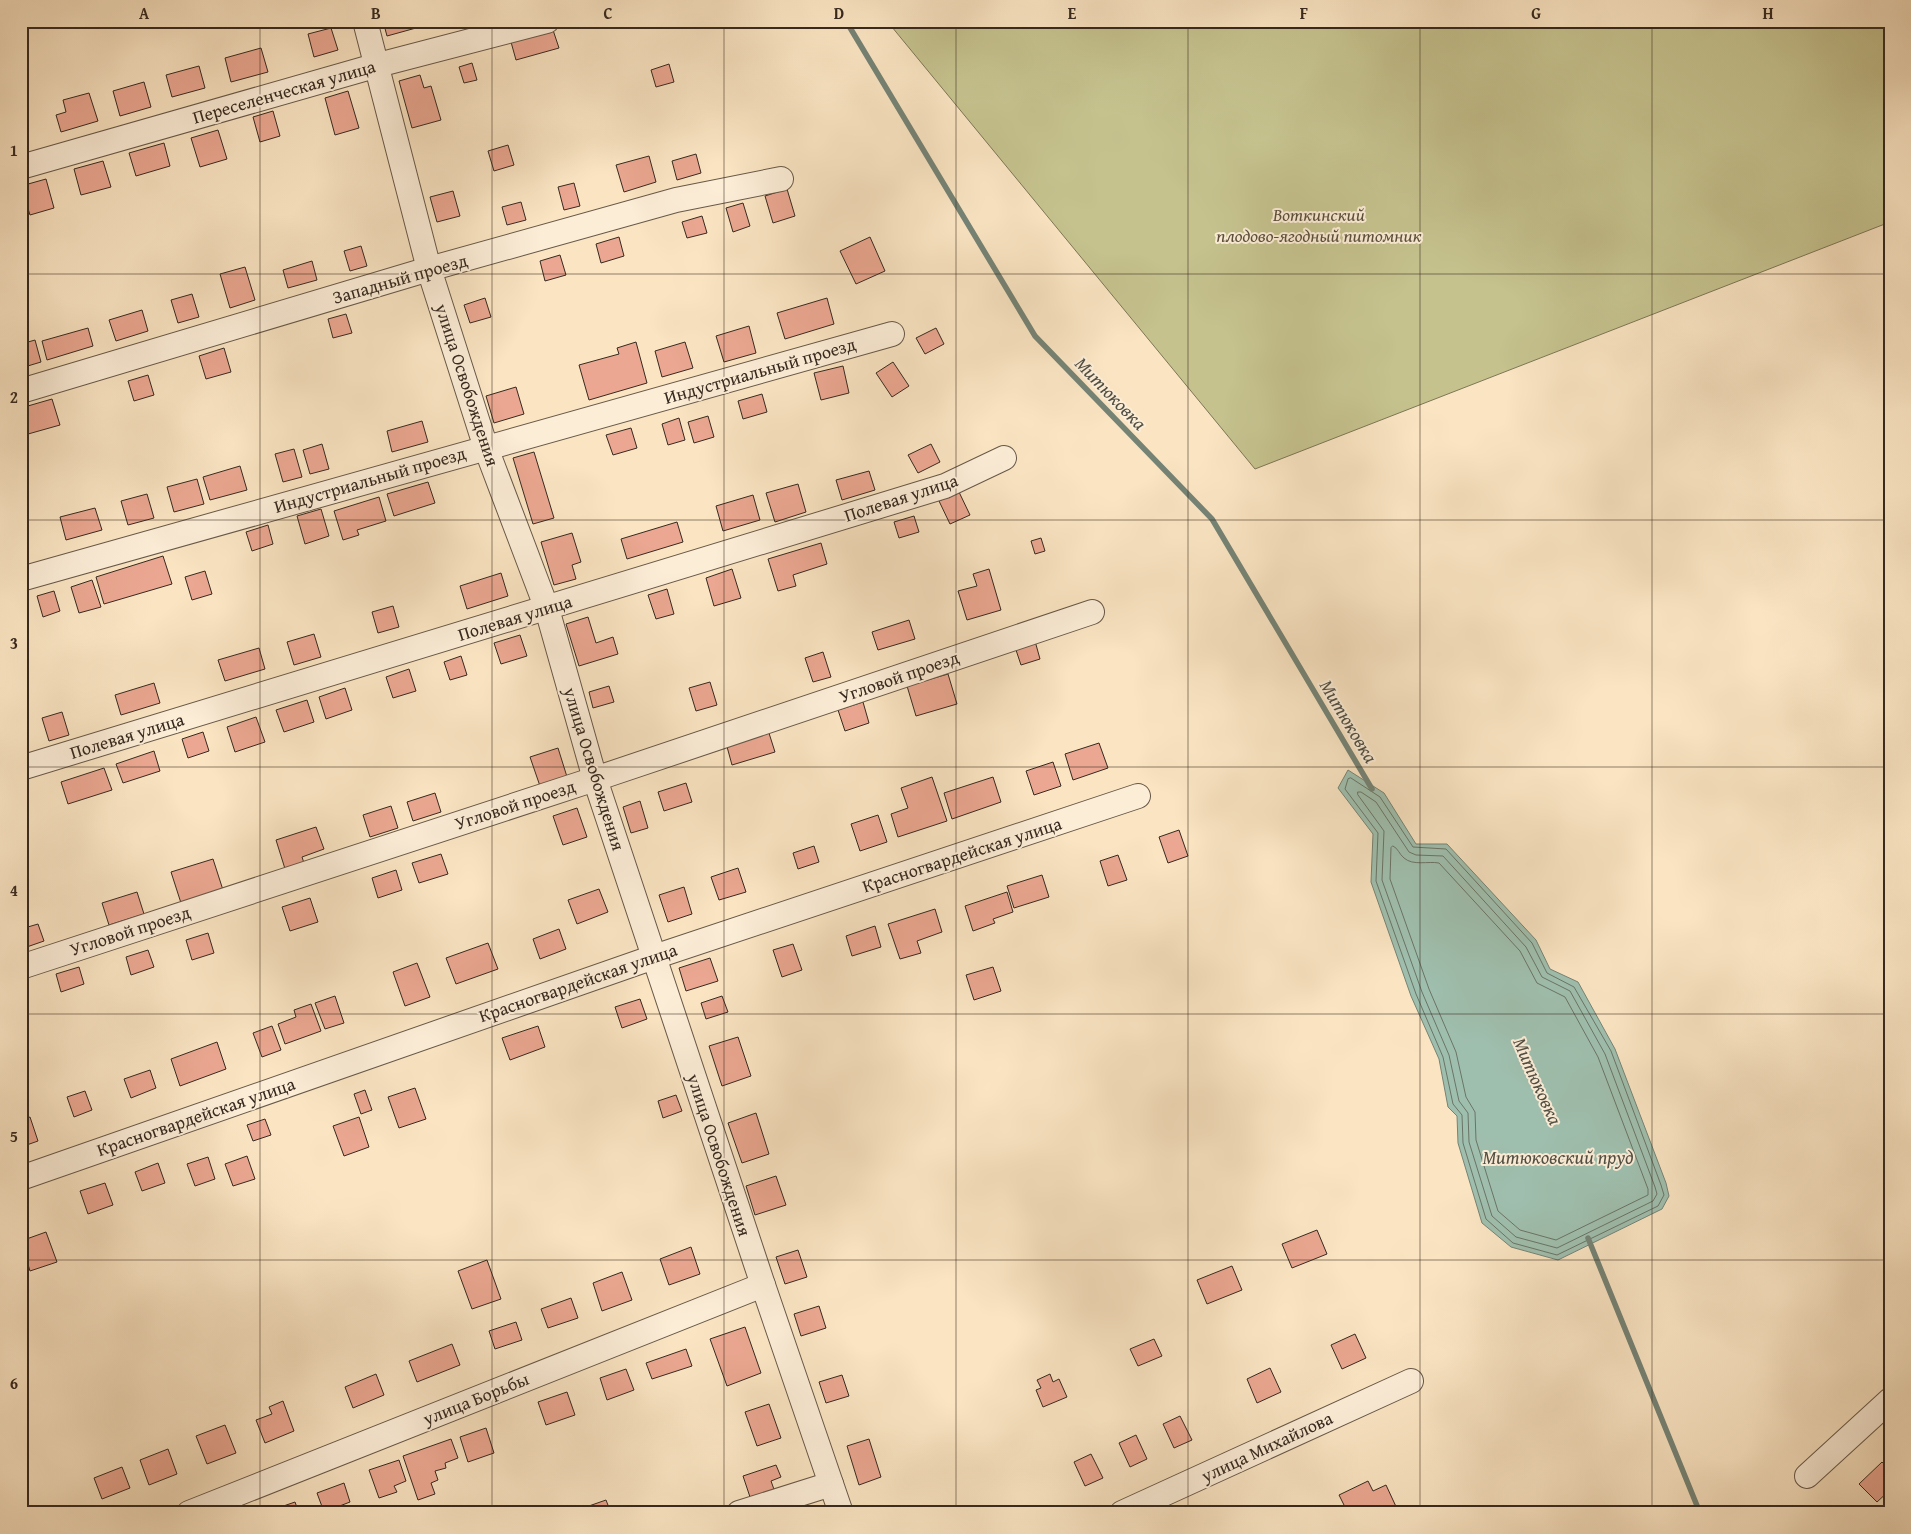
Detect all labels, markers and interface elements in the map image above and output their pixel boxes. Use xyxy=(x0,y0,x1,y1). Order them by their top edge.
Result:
text: A xyxy=(139,1,150,25)
text: B xyxy=(371,1,381,25)
text: C xyxy=(603,1,613,25)
text: D xyxy=(834,1,844,25)
text: E xyxy=(1068,1,1077,25)
text: F xyxy=(1300,1,1308,25)
text: G xyxy=(1531,1,1541,25)
text: H xyxy=(1762,1,1774,25)
street label: Переселенческая улица xyxy=(189,52,379,131)
text: 1 xyxy=(10,138,18,162)
park label: Воткинский плодово-ягодный питомник xyxy=(1216,201,1422,249)
street label: Западный проезд xyxy=(329,246,471,311)
street label: улица Освобождения xyxy=(428,299,507,470)
street label: Индустриальный проезд xyxy=(661,330,859,411)
water label: Митюковка xyxy=(1069,350,1154,436)
text: 2 xyxy=(10,385,18,409)
street label: Индустриальный проезд xyxy=(271,439,469,520)
street label: Полевая улица xyxy=(840,466,962,529)
street label: Полевая улица xyxy=(454,587,576,648)
text: 3 xyxy=(10,631,18,655)
street label: Угловой проезд xyxy=(835,643,963,710)
water label: Митюковка xyxy=(1313,674,1385,768)
street label: улица Освобождения xyxy=(556,683,632,854)
street label: Полевая улица xyxy=(66,705,188,766)
street label: Угловой проезд xyxy=(451,772,579,837)
street label: Красногвардейская улица xyxy=(859,809,1065,900)
text: 4 xyxy=(10,878,18,902)
street label: Угловой проезд xyxy=(66,898,194,963)
street label: Красногвардейская улица xyxy=(475,936,681,1029)
water label: Митюковка xyxy=(1506,1033,1570,1129)
street label: улица Освобождения xyxy=(680,1069,759,1240)
street label: Красногвардейская улица xyxy=(93,1070,299,1163)
text: 5 xyxy=(10,1124,18,1148)
water label: Митюковский пруд xyxy=(1483,1143,1633,1171)
street label: улица Борьбы xyxy=(418,1365,533,1432)
text: 6 xyxy=(10,1371,18,1395)
street label: улица Михайлова xyxy=(1196,1404,1337,1489)

